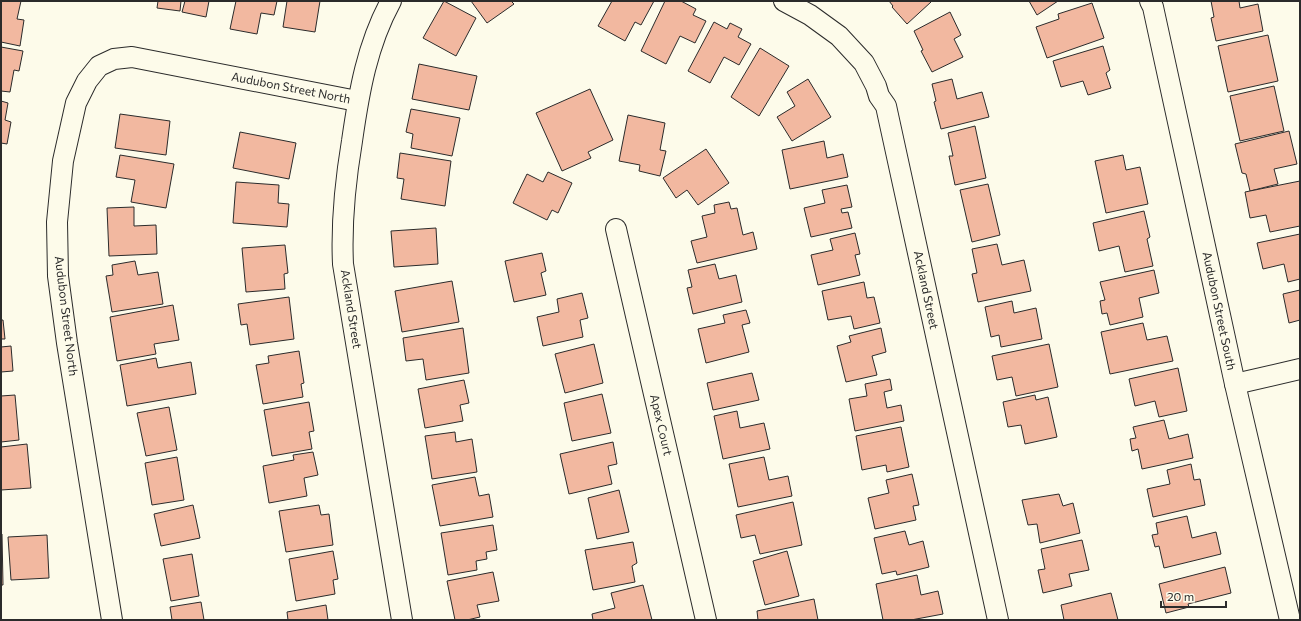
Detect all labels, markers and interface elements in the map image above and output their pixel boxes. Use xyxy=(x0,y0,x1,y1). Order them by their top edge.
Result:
street label: Audubon Street North xyxy=(230,69,352,105)
street label: Ackland Street xyxy=(912,249,942,330)
street label: Audubon Street South xyxy=(1201,250,1239,371)
street label: Audubon Street North xyxy=(53,255,81,377)
street label: Ackland Street xyxy=(339,268,365,349)
street label: Apex Court xyxy=(648,393,676,457)
scale bar xyxy=(1161,583,1226,609)
text: 20 m xyxy=(1167,589,1194,603)

